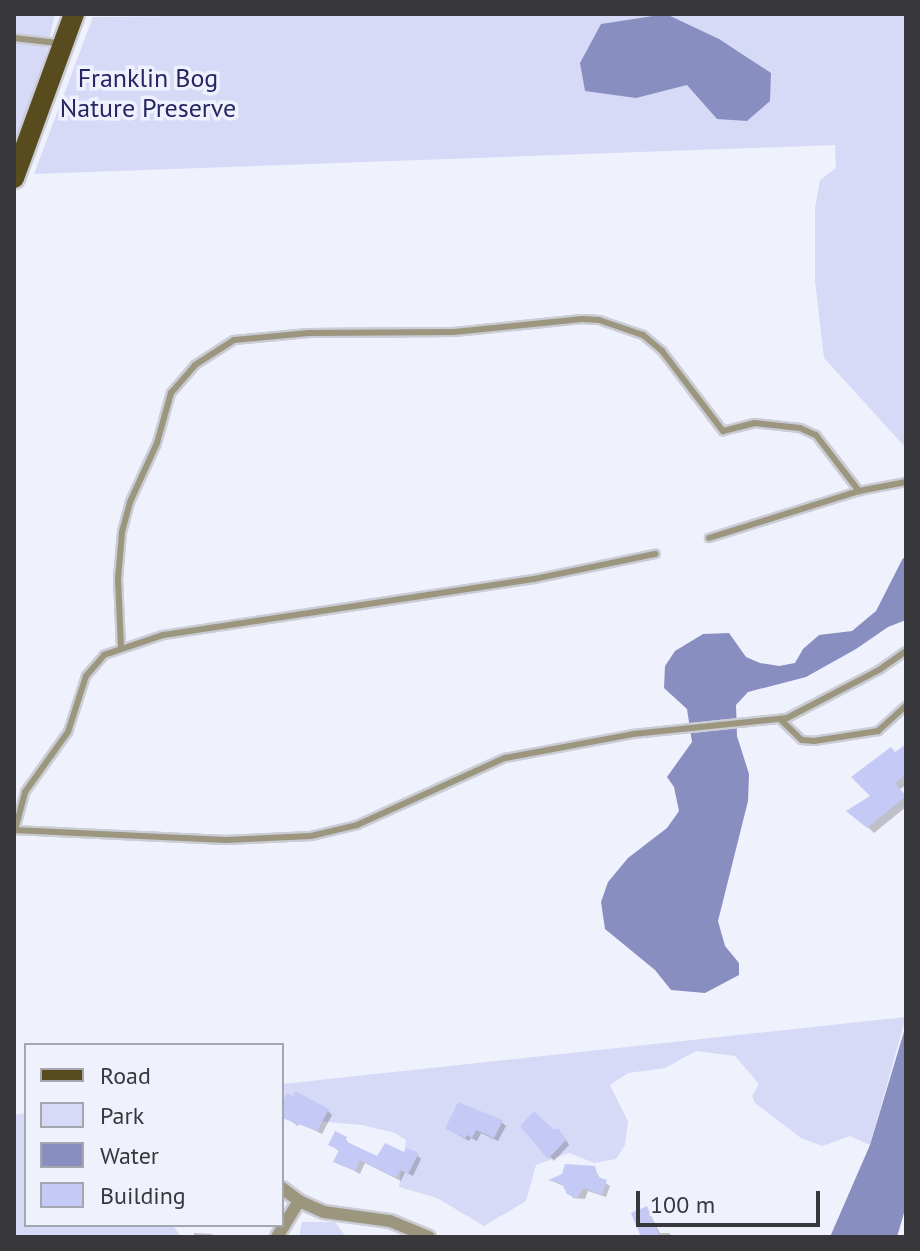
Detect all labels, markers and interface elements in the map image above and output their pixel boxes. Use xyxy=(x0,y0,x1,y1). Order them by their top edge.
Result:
park label: Franklin Bog Nature Preserve xyxy=(60,62,236,124)
legend xyxy=(24,1043,284,1227)
text: Road xyxy=(100,1060,151,1091)
text: Park xyxy=(100,1100,144,1131)
text: Water xyxy=(100,1140,159,1171)
scale bar xyxy=(640,1175,824,1225)
text: Building xyxy=(100,1180,186,1211)
text: 100 m xyxy=(650,1189,715,1220)

